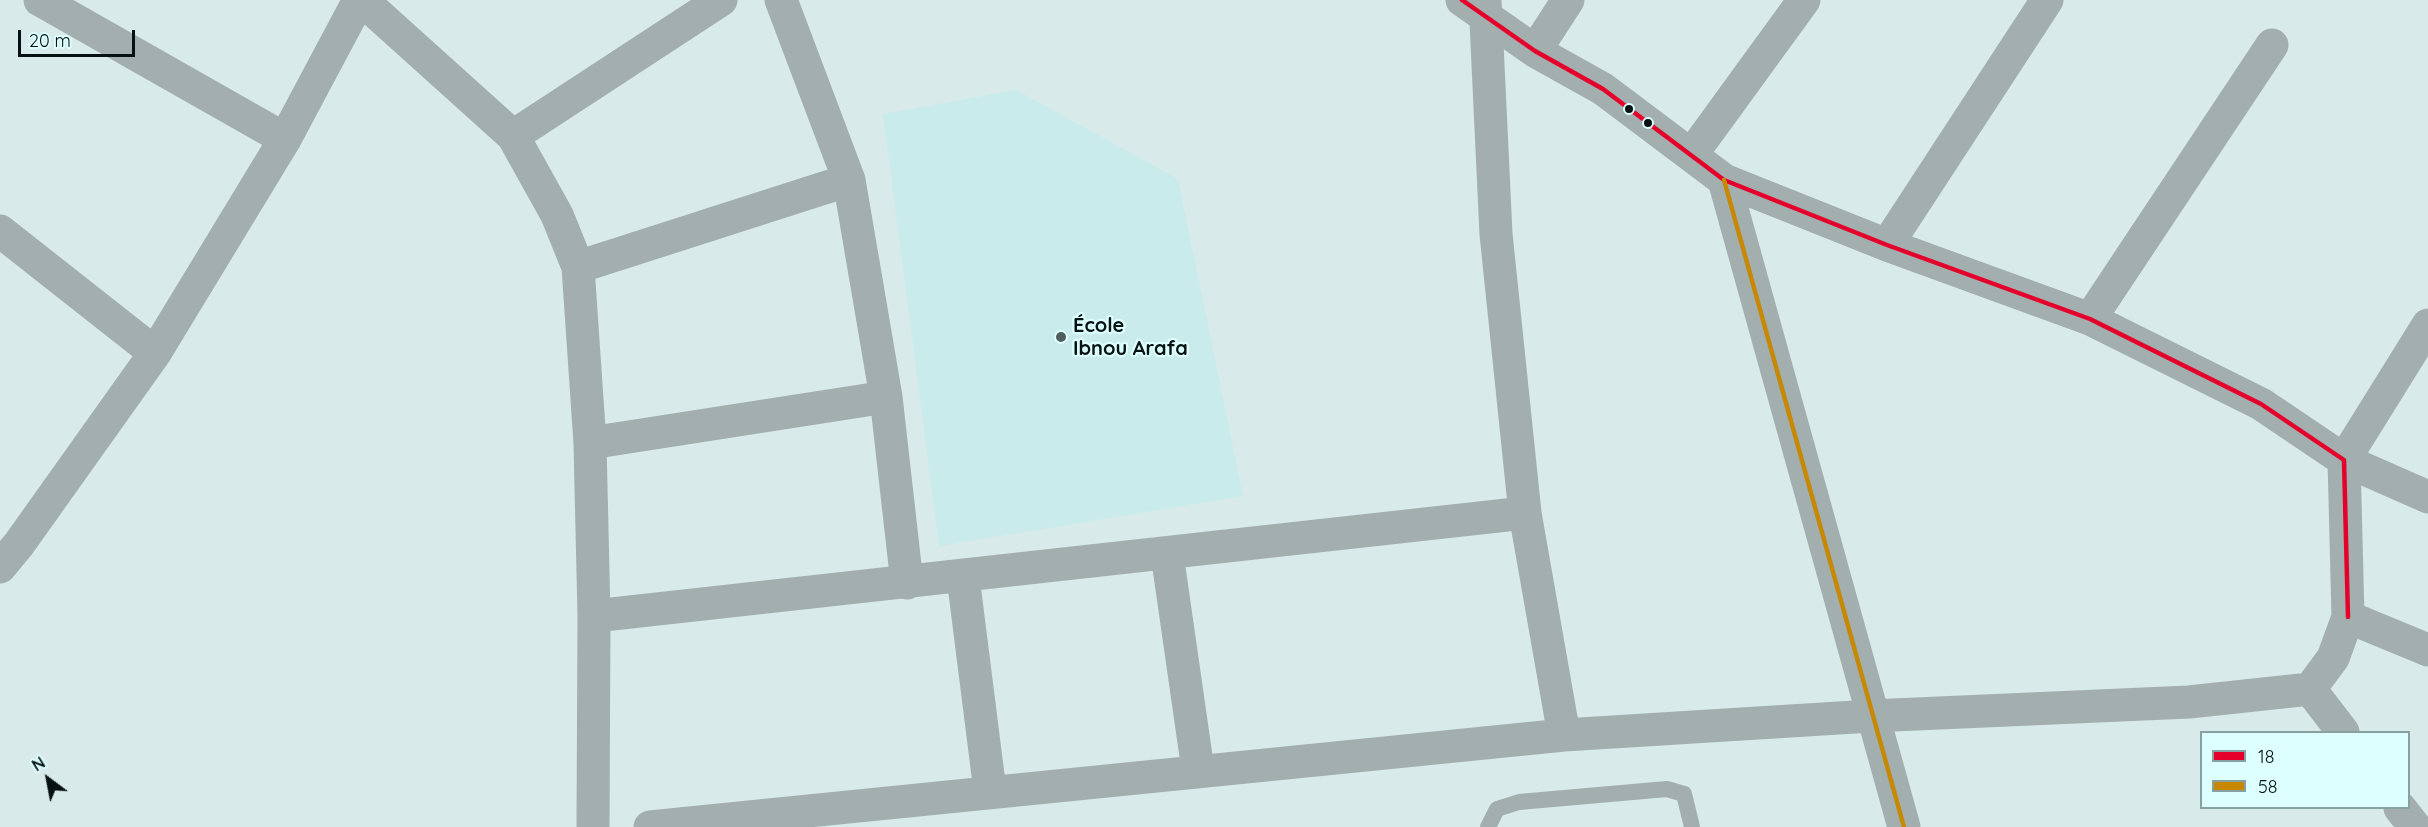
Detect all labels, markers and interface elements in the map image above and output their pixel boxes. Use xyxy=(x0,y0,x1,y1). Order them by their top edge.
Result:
scale bar xyxy=(21,18,138,56)
text: 20 m xyxy=(29,29,71,52)
unlabelled marker xyxy=(1623,103,1635,115)
unlabelled marker xyxy=(1642,117,1654,129)
place label: École Ibnou Arafa xyxy=(1073,314,1188,361)
marker: École Ibnou Arafa xyxy=(1054,330,1068,344)
legend xyxy=(2200,731,2410,809)
text: 18 xyxy=(2258,745,2274,768)
north arrow xyxy=(18,749,78,809)
text: N xyxy=(28,752,49,775)
text: 58 xyxy=(2258,775,2278,798)

